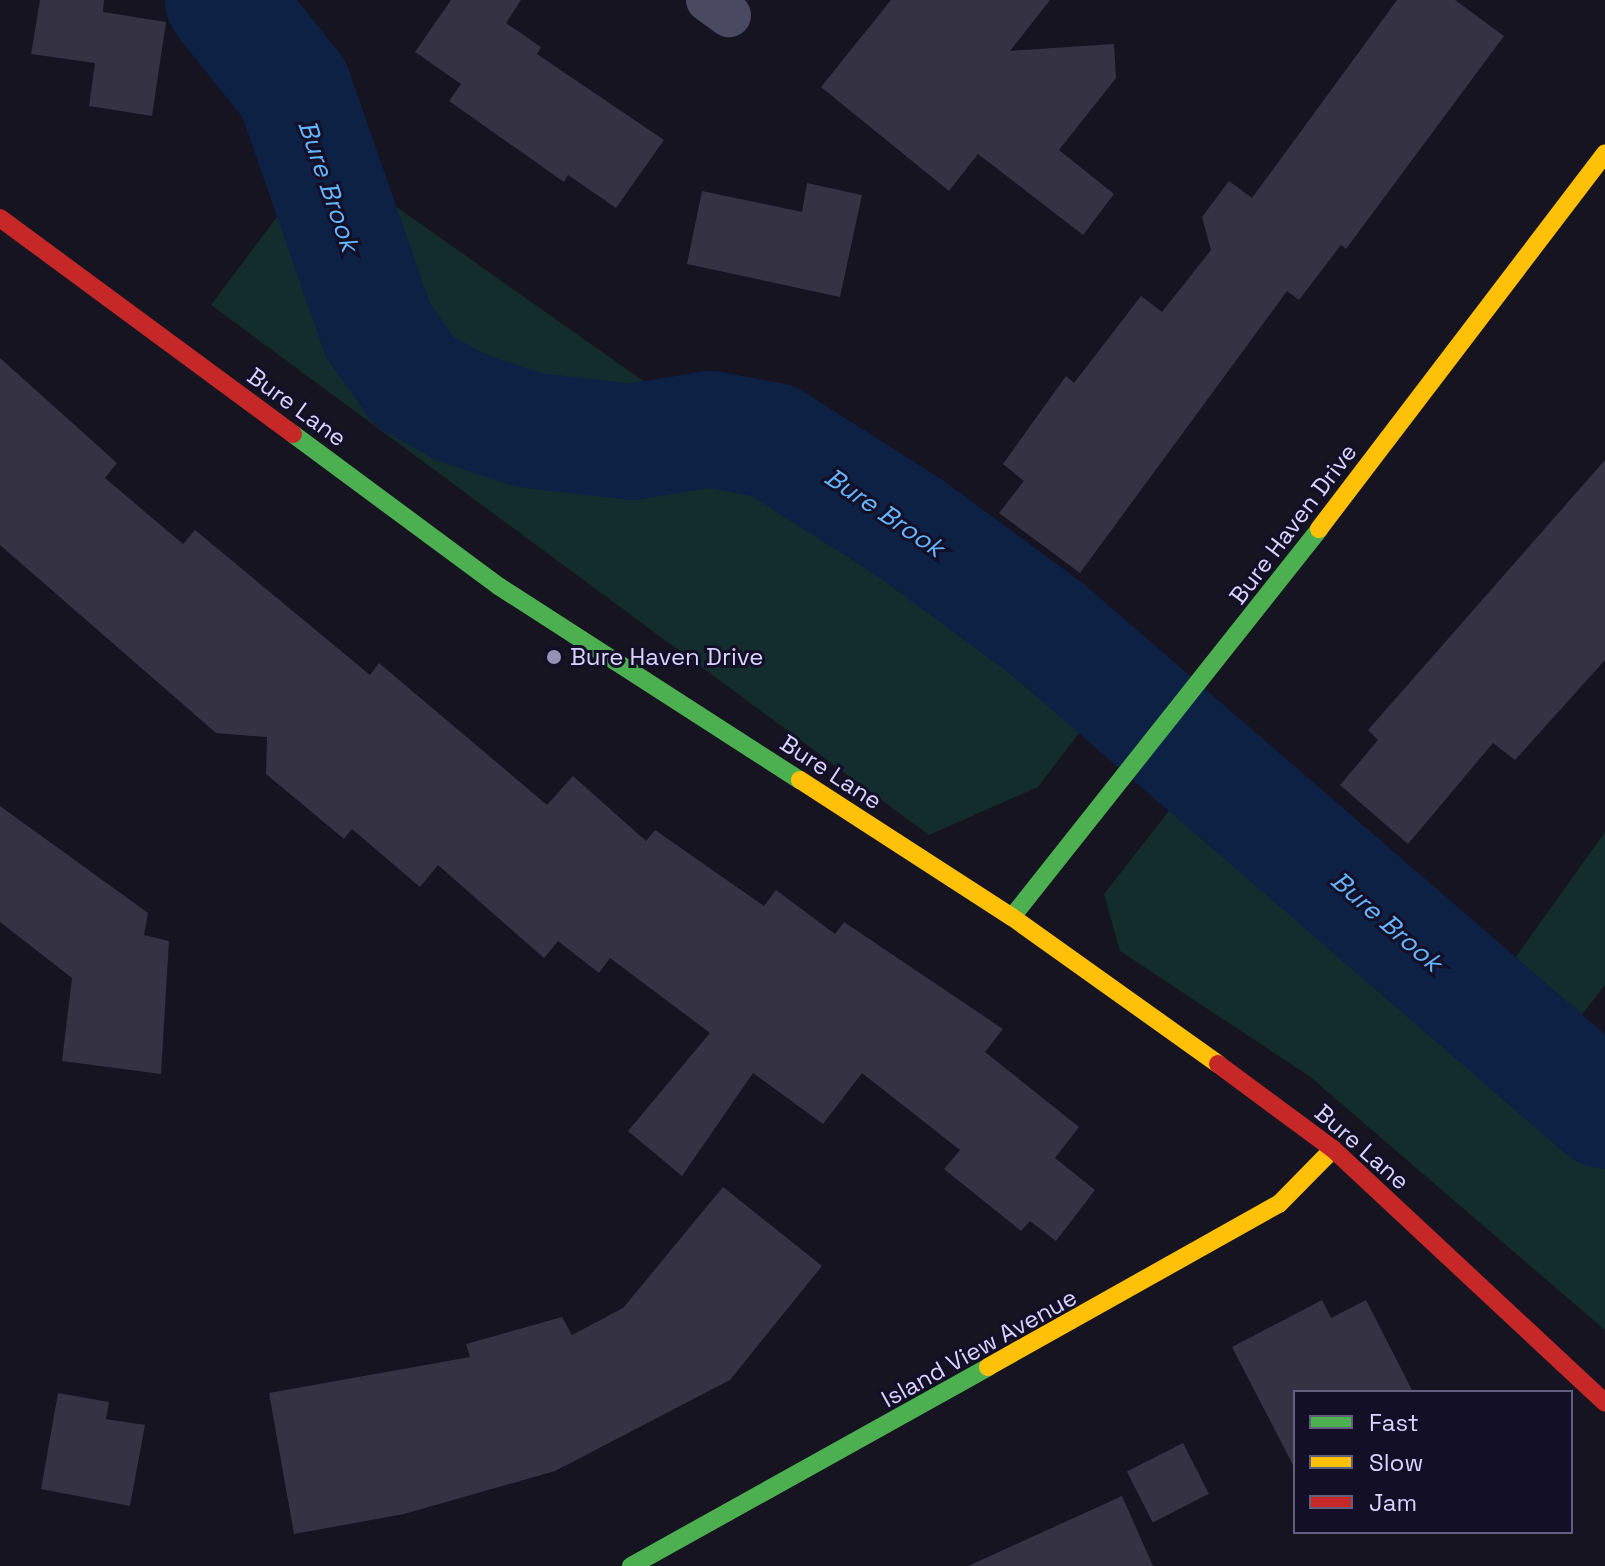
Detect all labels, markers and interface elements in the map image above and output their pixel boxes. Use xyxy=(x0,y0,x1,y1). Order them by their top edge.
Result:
water label: Bure Brook xyxy=(291,116,365,256)
street label: Bure Lane xyxy=(242,361,352,453)
street label: Bure Haven Drive xyxy=(1223,438,1363,610)
water label: Bure Brook xyxy=(818,462,950,564)
place label: Bure Haven Drive xyxy=(570,643,763,671)
marker: Bure Haven Drive xyxy=(545,648,563,666)
street label: Bure Lane xyxy=(775,729,887,815)
water label: Bure Brook xyxy=(1324,865,1448,979)
street label: Bure Lane xyxy=(1309,1098,1415,1196)
street label: Island View Avenue xyxy=(876,1282,1082,1414)
legend xyxy=(1293,1390,1573,1534)
text: Fast xyxy=(1369,1407,1419,1438)
text: Slow xyxy=(1369,1447,1423,1478)
text: Jam xyxy=(1369,1487,1417,1518)

